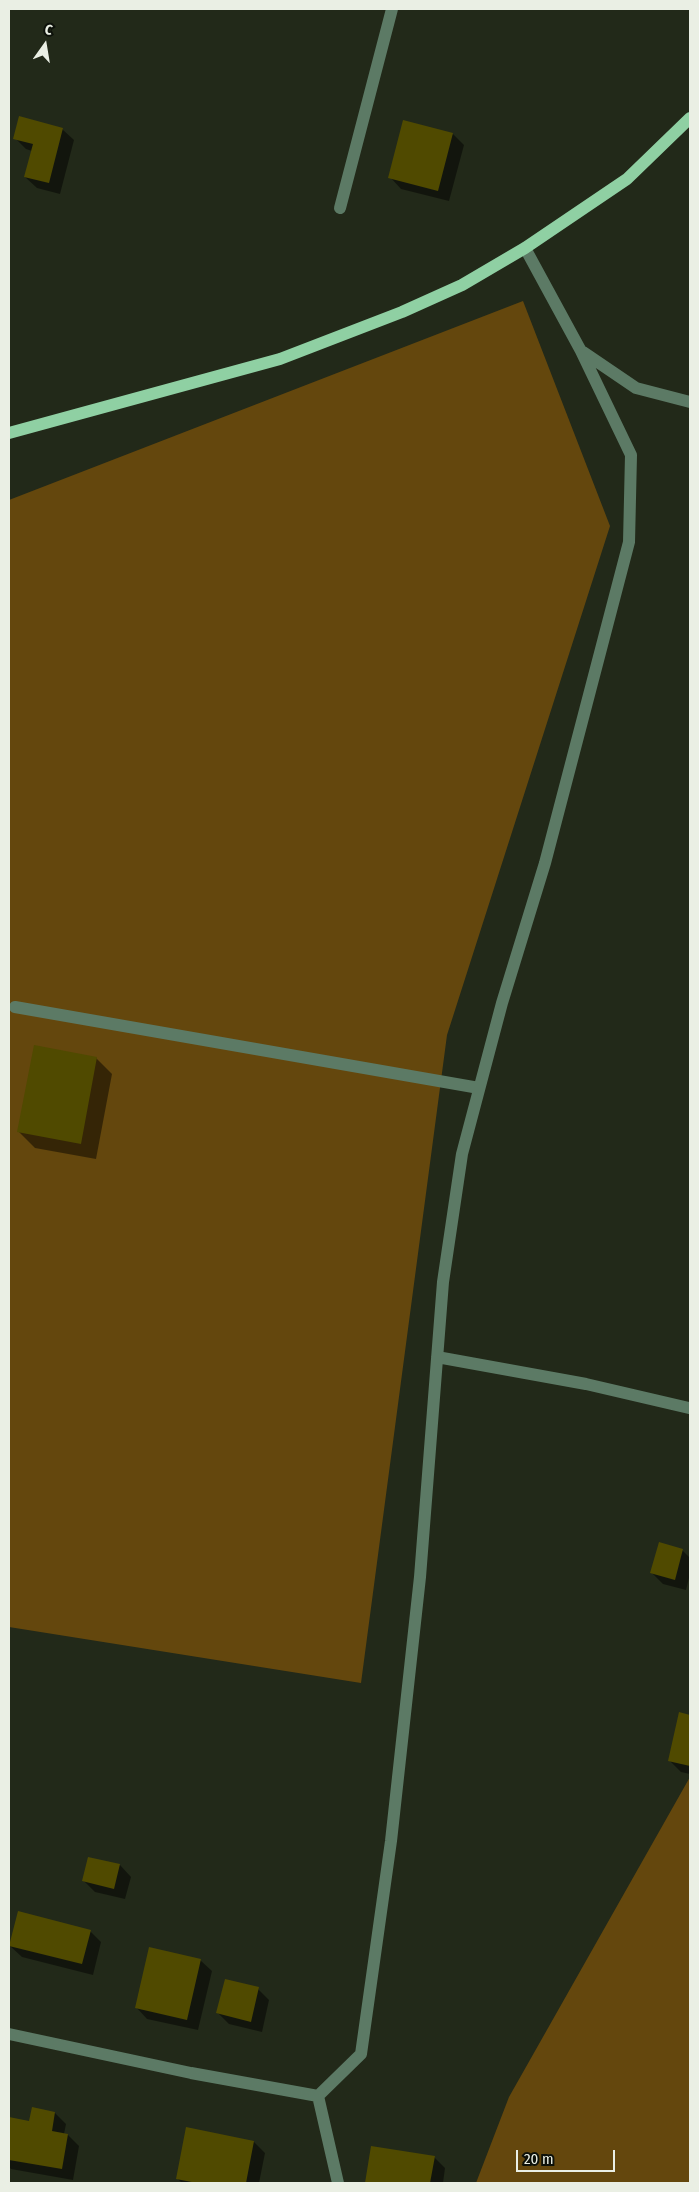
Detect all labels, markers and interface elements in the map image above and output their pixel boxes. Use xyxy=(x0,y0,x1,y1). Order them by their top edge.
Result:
north arrow xyxy=(20,20,70,70)
text: С xyxy=(43,21,54,39)
scale bar xyxy=(519,2140,618,2172)
text: 20 m xyxy=(524,2150,554,2168)

